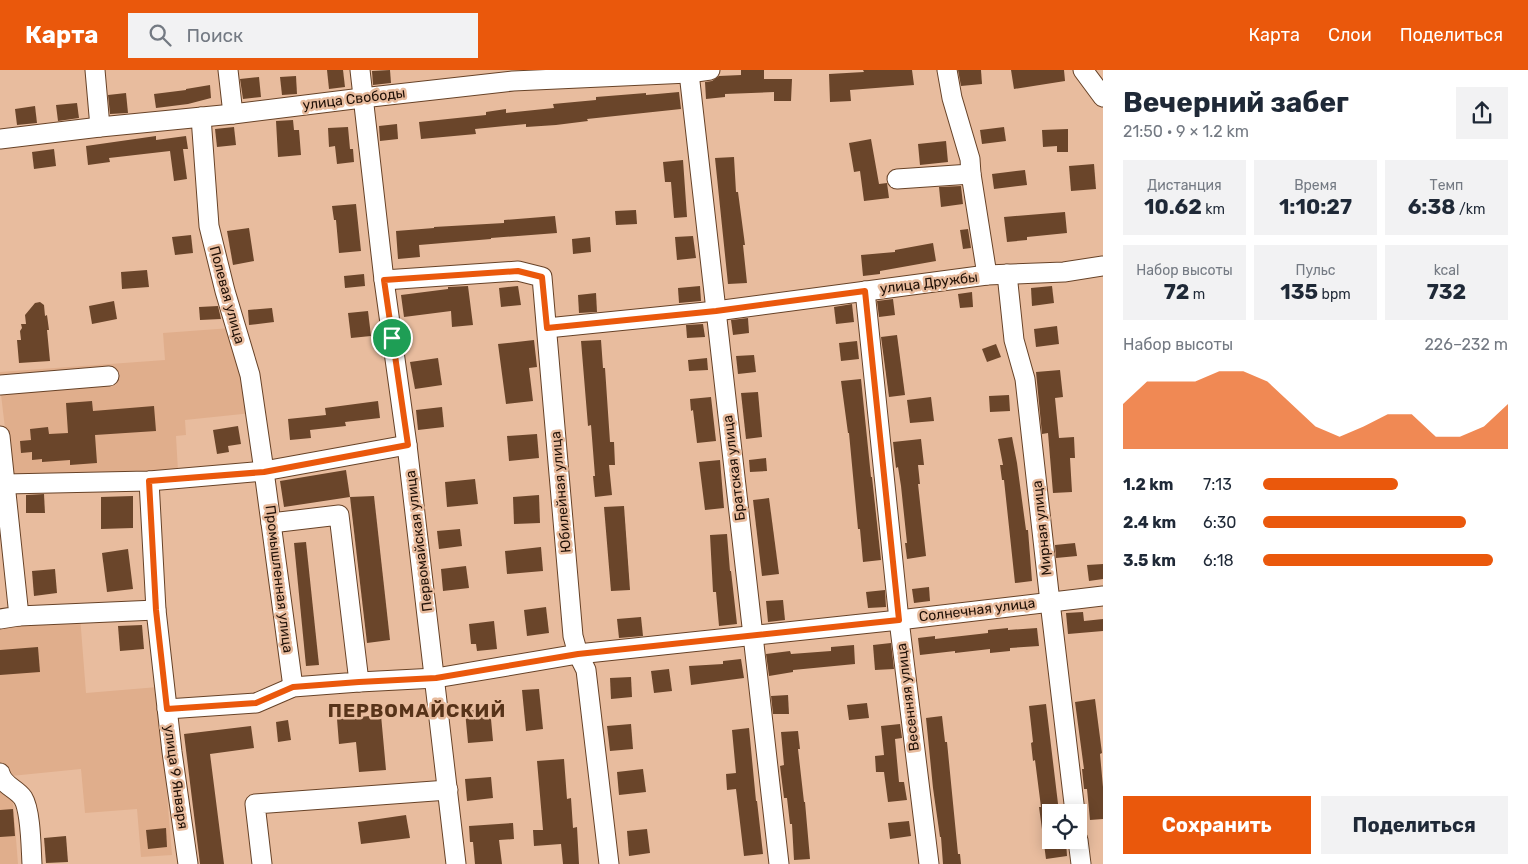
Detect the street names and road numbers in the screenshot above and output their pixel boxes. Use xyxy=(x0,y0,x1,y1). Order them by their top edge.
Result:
street label: улица Свободы xyxy=(302,84,406,114)
street label: Полевая улица xyxy=(206,244,248,346)
street label: улица Дружбы xyxy=(879,269,979,297)
street label: Братская улица xyxy=(719,414,749,522)
street label: Юбилейная улица xyxy=(547,430,575,554)
street label: Первомайская улица xyxy=(402,469,436,613)
street label: Мирная улица xyxy=(1029,480,1055,576)
street label: Промышленная улица xyxy=(261,504,297,654)
street label: Солнечная улица xyxy=(918,594,1036,626)
street label: Весенняя улица xyxy=(893,642,923,752)
street label: улица 9 Января xyxy=(160,724,192,830)

